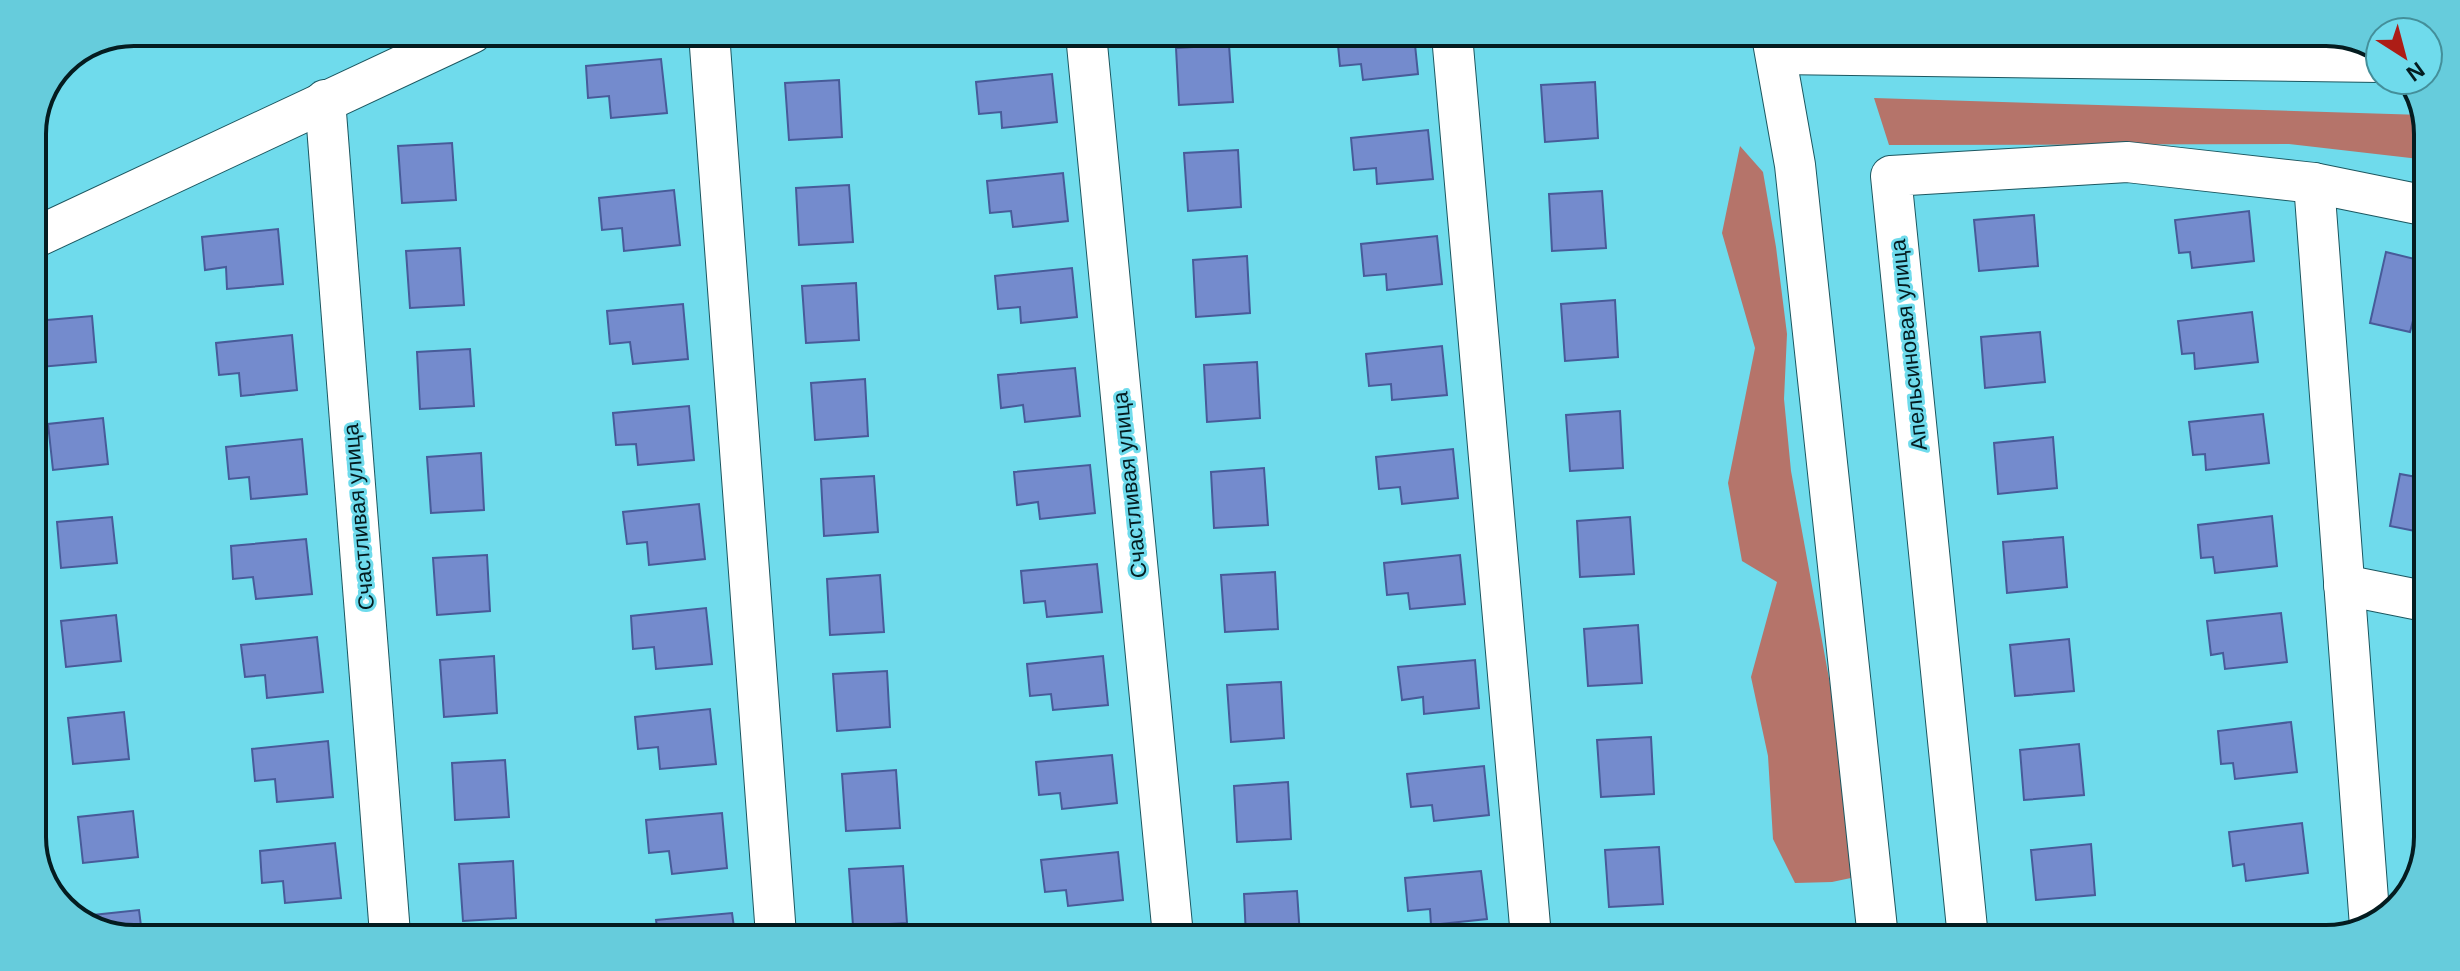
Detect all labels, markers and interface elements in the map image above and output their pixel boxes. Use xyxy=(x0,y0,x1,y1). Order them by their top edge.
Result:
north arrow xyxy=(2364,16,2444,96)
text: N xyxy=(2402,57,2429,87)
street label: Апельсиновая улица xyxy=(1885,237,1932,452)
street label: Счастливая улица xyxy=(1107,390,1152,579)
street label: Счастливая улица xyxy=(338,422,379,611)

